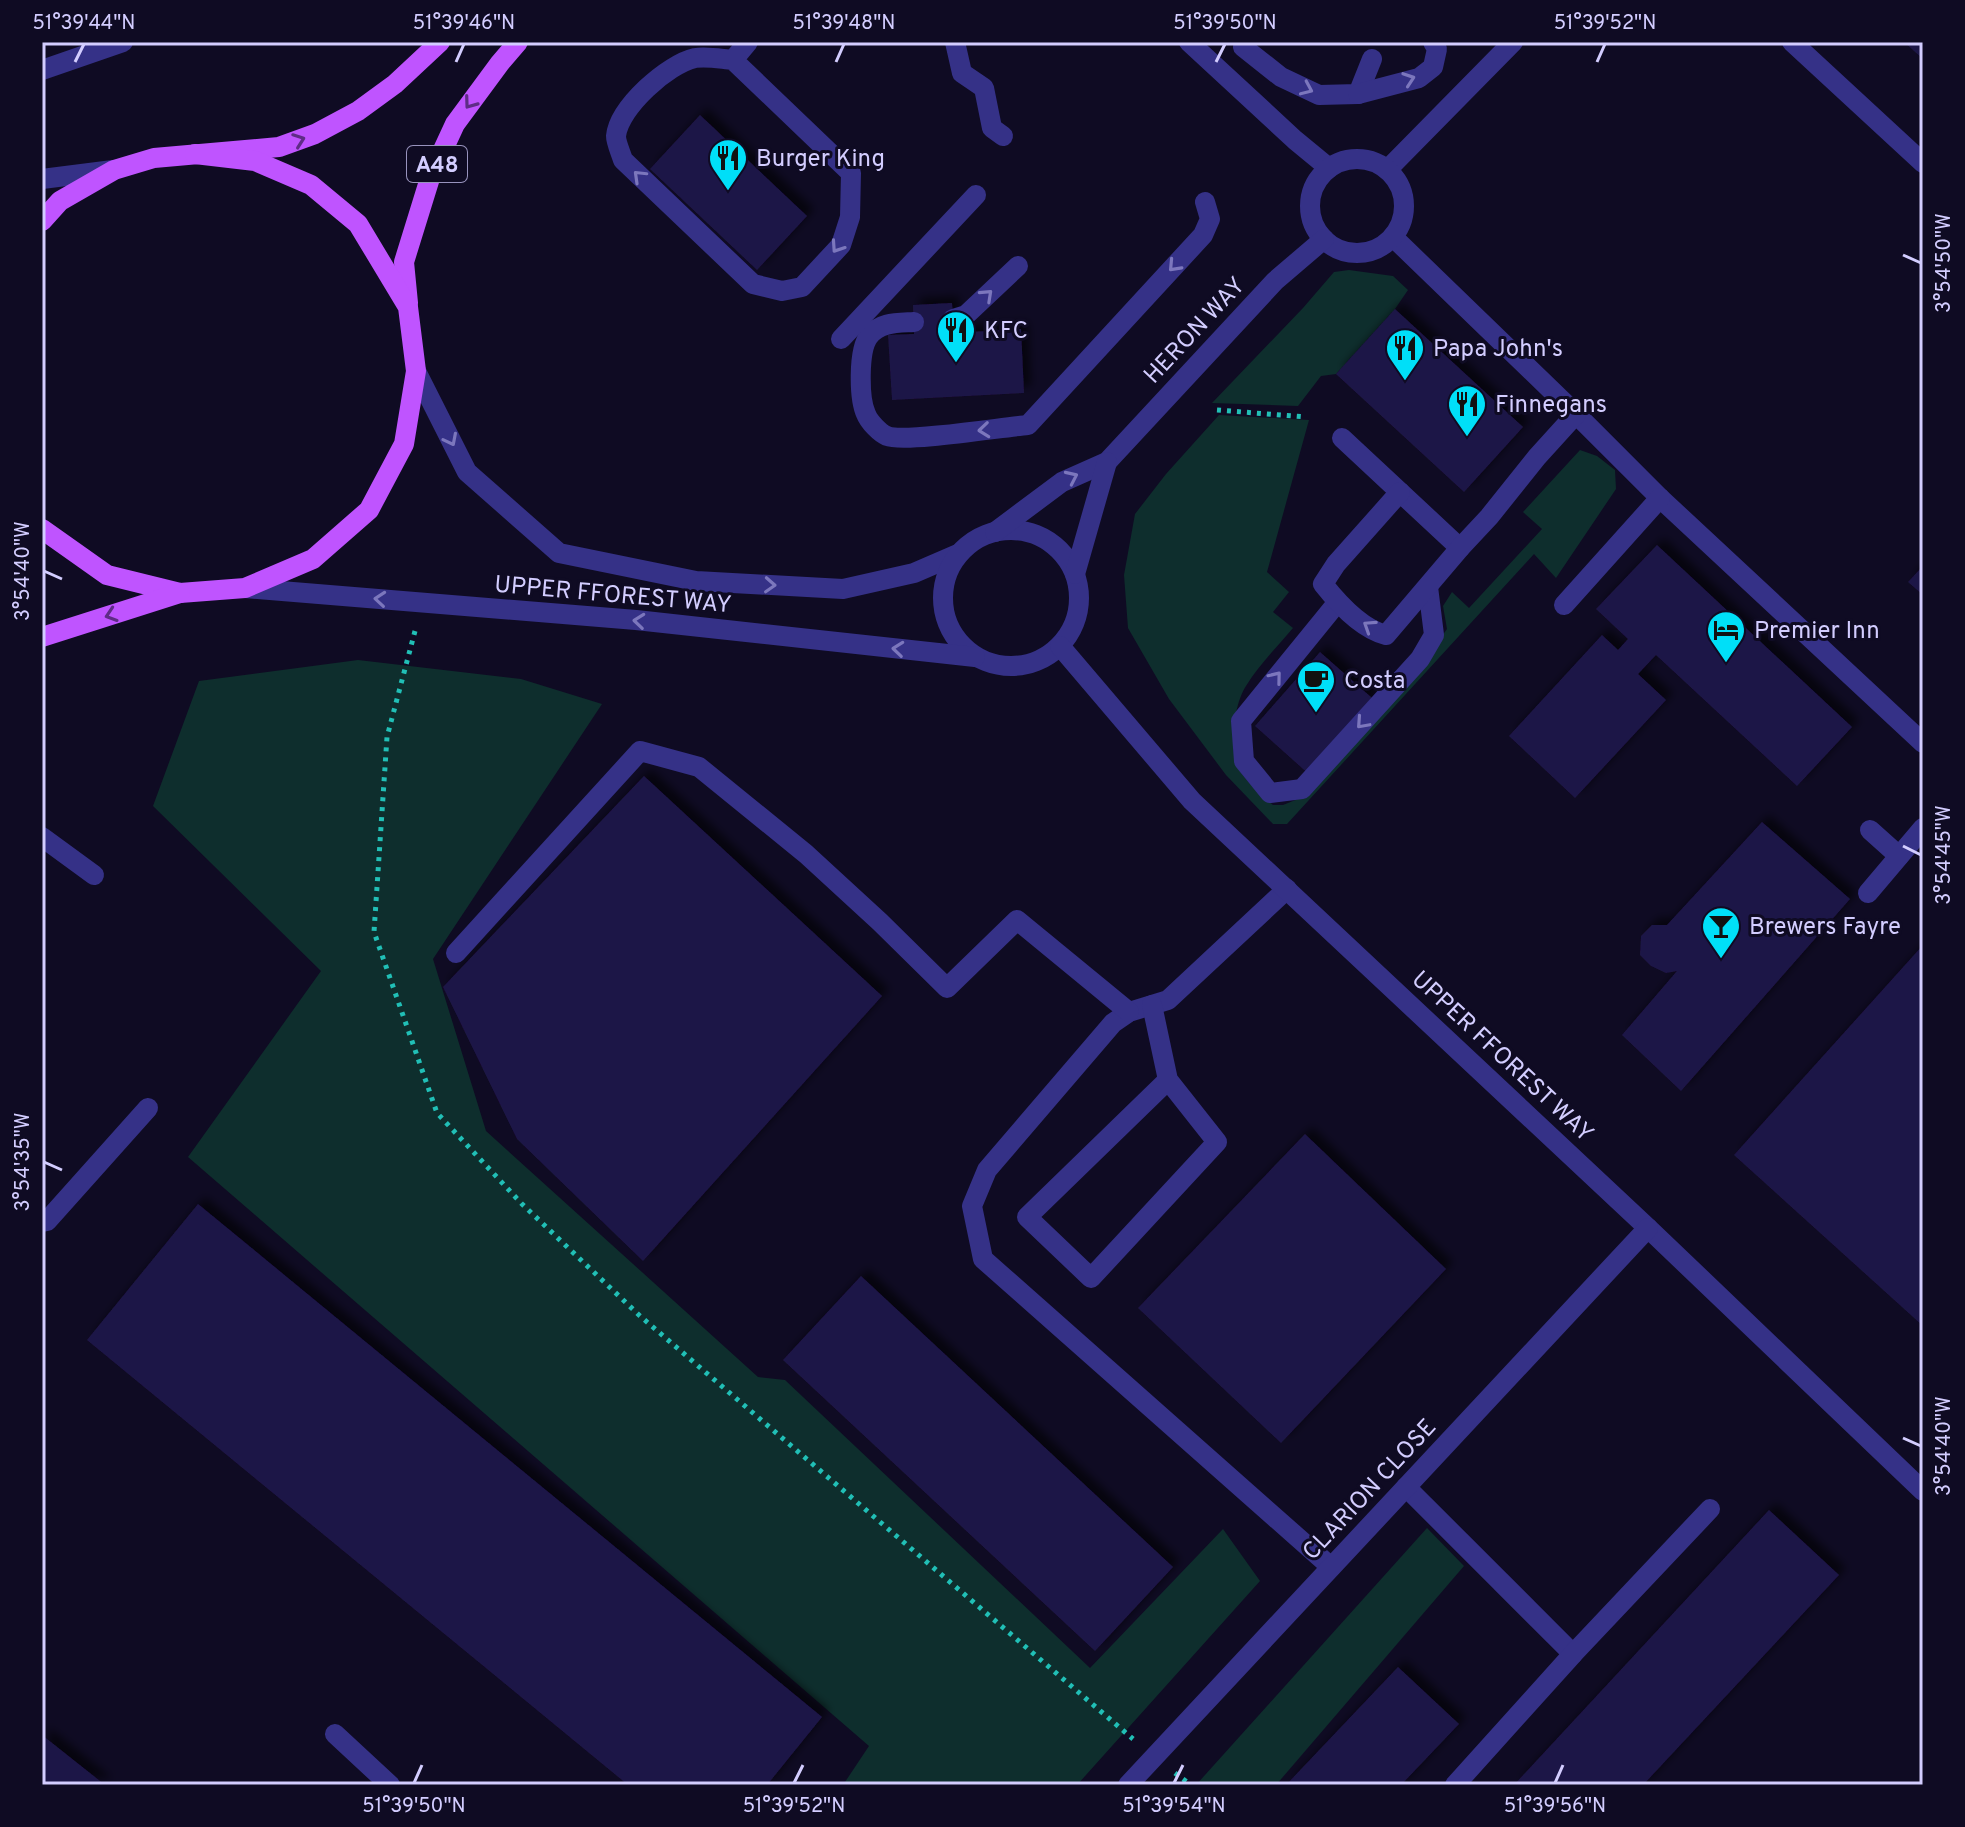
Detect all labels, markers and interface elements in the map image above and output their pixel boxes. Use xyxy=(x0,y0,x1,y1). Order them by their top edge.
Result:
text: 51°39'44"N xyxy=(33,11,135,37)
text: 51°39'46"N xyxy=(413,11,515,37)
text: 51°39'48"N xyxy=(793,11,895,37)
text: 51°39'50"N xyxy=(1173,11,1277,37)
text: 51°39'52"N xyxy=(1554,11,1656,37)
one-way arrow xyxy=(1401,73,1415,89)
one-way arrow xyxy=(1299,79,1314,95)
one-way arrow xyxy=(466,95,480,109)
one-way arrow xyxy=(291,133,305,149)
restaurant icon: Burger King xyxy=(707,137,749,192)
place label: Burger King xyxy=(756,145,885,175)
road number: A48 xyxy=(407,146,467,182)
one-way arrow xyxy=(634,171,648,185)
text: 3°54'50"W xyxy=(1932,213,1958,313)
one-way arrow xyxy=(831,238,846,253)
one-way arrow xyxy=(1170,257,1184,272)
street label: HERON WAY xyxy=(1138,272,1252,391)
one-way arrow xyxy=(977,290,992,304)
restaurant icon: KFC xyxy=(935,309,977,364)
place label: KFC xyxy=(984,317,1028,347)
restaurant icon: Papa John's xyxy=(1384,327,1426,382)
place label: Papa John's xyxy=(1433,335,1563,365)
restaurant icon: Finnegans xyxy=(1446,383,1488,438)
place label: Finnegans xyxy=(1495,391,1607,421)
one-way arrow xyxy=(977,421,990,438)
one-way arrow xyxy=(441,432,456,447)
one-way arrow xyxy=(1064,471,1079,487)
text: 3°54'40"W xyxy=(11,521,37,621)
street label: UPPER FFOREST WAY xyxy=(493,571,733,621)
one-way arrow xyxy=(764,576,777,593)
one-way arrow xyxy=(373,591,386,608)
one-way arrow xyxy=(105,606,118,622)
hotel icon: Premier Inn xyxy=(1705,609,1747,664)
one-way arrow xyxy=(632,612,645,629)
place label: Premier Inn xyxy=(1754,617,1880,647)
one-way arrow xyxy=(1363,621,1377,636)
one-way arrow xyxy=(891,640,904,657)
cafe icon: Costa xyxy=(1295,659,1337,714)
place label: Costa xyxy=(1344,667,1405,697)
one-way arrow xyxy=(1267,672,1281,687)
one-way arrow xyxy=(1358,713,1372,728)
text: 3°54'45"W xyxy=(1932,805,1958,905)
bar icon: Brewers Fayre xyxy=(1700,905,1742,960)
place label: Brewers Fayre xyxy=(1749,913,1901,943)
street label: UPPER FFOREST WAY xyxy=(1404,965,1599,1150)
text: 3°54'35"W xyxy=(11,1112,37,1212)
text: 3°54'40"W xyxy=(1932,1396,1958,1496)
street label: CLARION CLOSE xyxy=(1297,1413,1444,1567)
text: 51°39'50"N xyxy=(362,1794,466,1820)
text: 51°39'52"N xyxy=(743,1794,845,1820)
text: 51°39'54"N xyxy=(1122,1794,1226,1820)
text: 51°39'56"N xyxy=(1504,1794,1606,1820)

